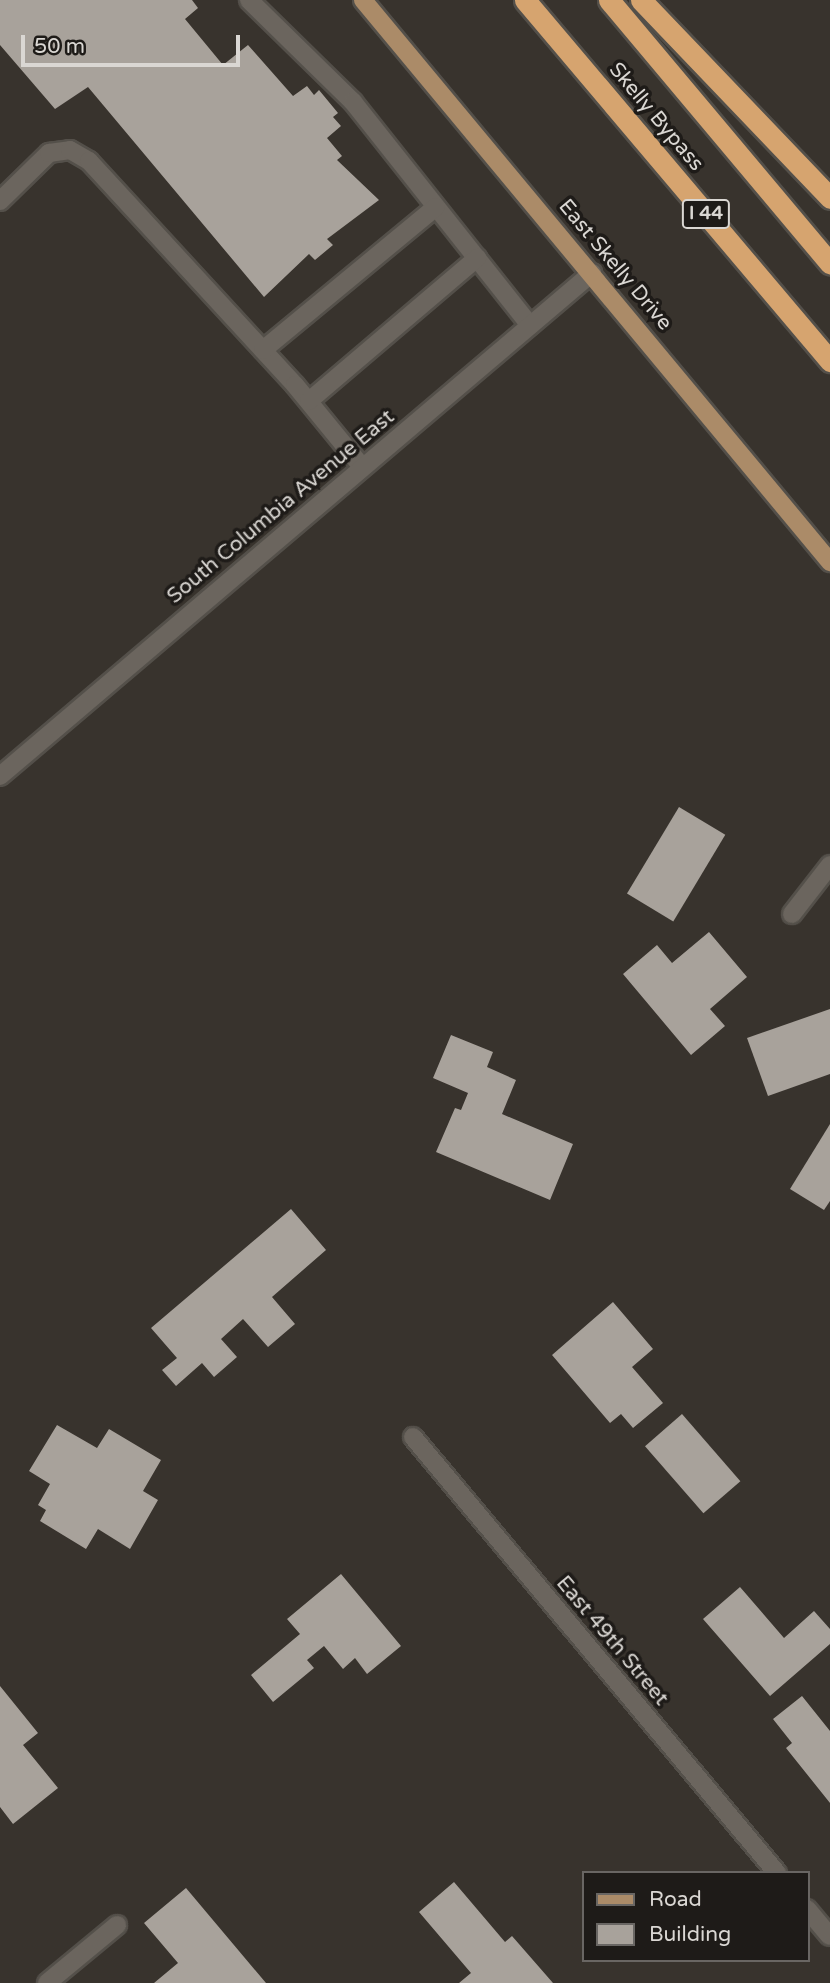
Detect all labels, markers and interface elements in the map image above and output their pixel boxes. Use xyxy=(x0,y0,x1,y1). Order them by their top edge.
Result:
scale bar xyxy=(24,21,243,65)
text: 50 m xyxy=(34,34,85,59)
street label: Skelly Bypass xyxy=(603,58,709,176)
street label: East Skelly Drive xyxy=(553,194,677,336)
road number: I 44 xyxy=(682,198,730,230)
street label: South Columbia Avenue East xyxy=(162,405,400,609)
street label: East 49th Street xyxy=(551,1571,673,1711)
legend xyxy=(582,1871,809,1962)
text: Road xyxy=(649,1887,702,1912)
text: Building xyxy=(649,1922,731,1947)

